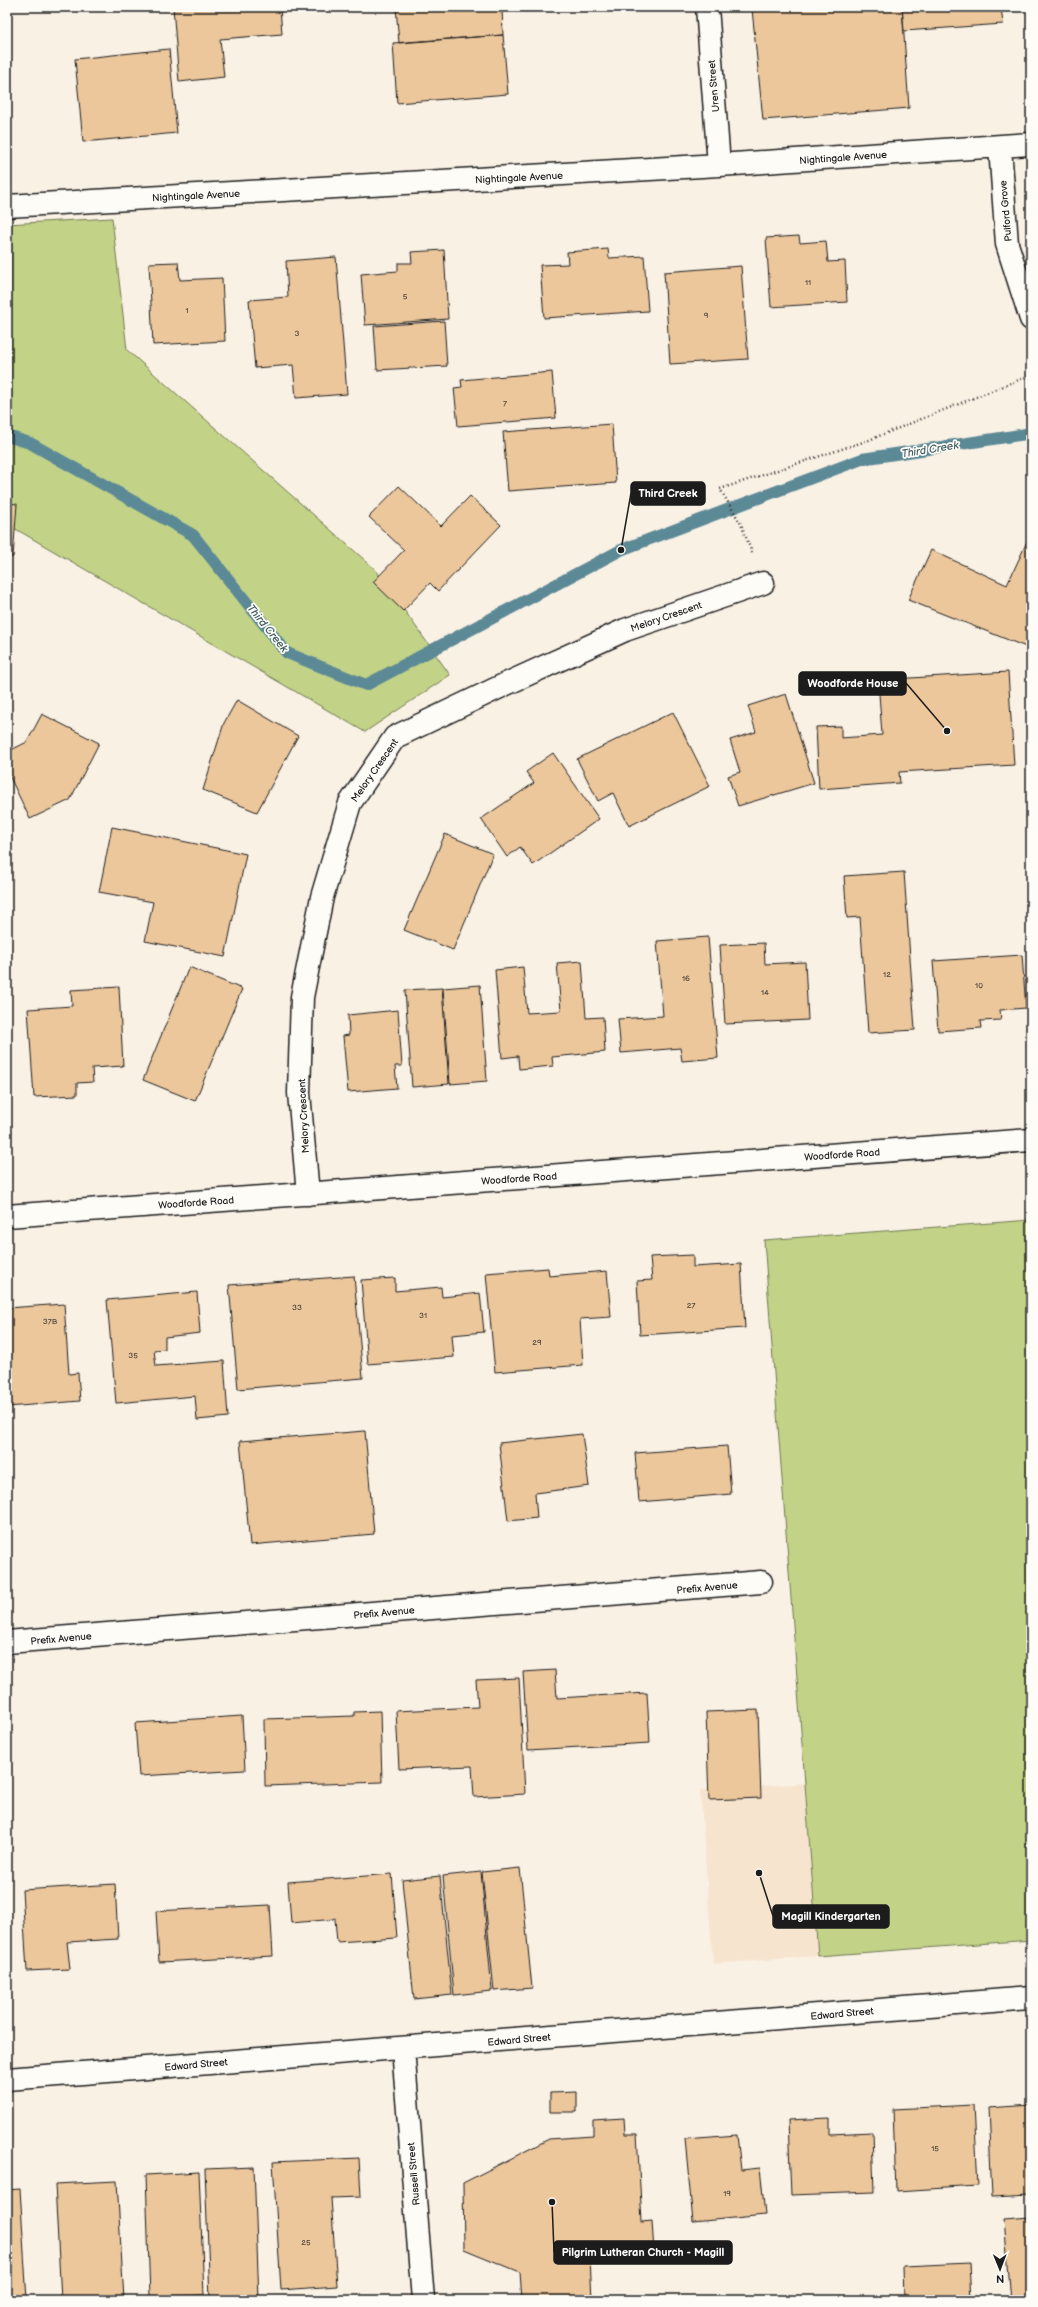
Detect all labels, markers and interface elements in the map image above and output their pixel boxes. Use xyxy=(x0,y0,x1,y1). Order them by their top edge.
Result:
street label: Uren Street xyxy=(706,59,722,112)
street label: Nightingale Avenue xyxy=(799,149,887,167)
street label: Nightingale Avenue xyxy=(475,170,563,186)
street label: Pulford Grove xyxy=(997,180,1015,242)
street label: Nightingale Avenue xyxy=(152,188,240,204)
house number: 11 xyxy=(805,278,811,287)
house number: 5 xyxy=(403,292,408,301)
house number: 1 xyxy=(185,306,189,315)
house number: 9 xyxy=(704,311,709,320)
house number: 3 xyxy=(295,329,300,338)
house number: 7 xyxy=(503,399,507,408)
water label: Third Creek xyxy=(901,438,960,460)
callout: Third Creek xyxy=(631,482,705,505)
text: Third Creek xyxy=(639,487,698,500)
street label: Melory Crescent xyxy=(629,599,703,635)
water label: Third Creek xyxy=(244,602,291,655)
callout: Woodforde House xyxy=(799,672,906,695)
text: Woodforde House xyxy=(808,677,898,690)
street label: Melory Crescent xyxy=(349,737,401,805)
house number: 12 xyxy=(883,970,891,979)
house number: 16 xyxy=(682,974,690,983)
house number: 10 xyxy=(975,981,983,990)
house number: 14 xyxy=(761,988,769,997)
street label: Melory Crescent xyxy=(296,1078,312,1153)
street label: Woodforde Road xyxy=(804,1146,881,1164)
street label: Woodforde Road xyxy=(481,1170,558,1188)
street label: Woodforde Road xyxy=(158,1194,235,1212)
house number: 27 xyxy=(687,1301,695,1310)
house number: 33 xyxy=(292,1303,302,1312)
house number: 31 xyxy=(419,1311,427,1320)
house number: 37B xyxy=(43,1317,58,1326)
house number: 29 xyxy=(532,1338,542,1347)
house number: 35 xyxy=(128,1351,138,1360)
street label: Prefix Avenue xyxy=(676,1579,738,1597)
street label: Prefix Avenue xyxy=(353,1604,415,1622)
street label: Prefix Avenue xyxy=(30,1630,92,1648)
callout: Magill Kindergarten xyxy=(773,1905,889,1928)
text: Magill Kindergarten xyxy=(781,1910,881,1923)
street label: Edward Street xyxy=(810,2005,874,2023)
street label: Edward Street xyxy=(487,2031,551,2049)
street label: Edward Street xyxy=(164,2056,228,2074)
street label: Russell Street xyxy=(405,2142,423,2206)
house number: 15 xyxy=(931,2144,939,2153)
house number: 19 xyxy=(723,2189,731,2198)
house number: 25 xyxy=(301,2238,311,2247)
callout: Pilgrim Lutheran Church - Magill xyxy=(554,2241,732,2264)
text: Pilgrim Lutheran Church - Magill xyxy=(562,2246,725,2259)
north arrow xyxy=(980,2249,1020,2289)
text: N xyxy=(996,2272,1004,2285)

